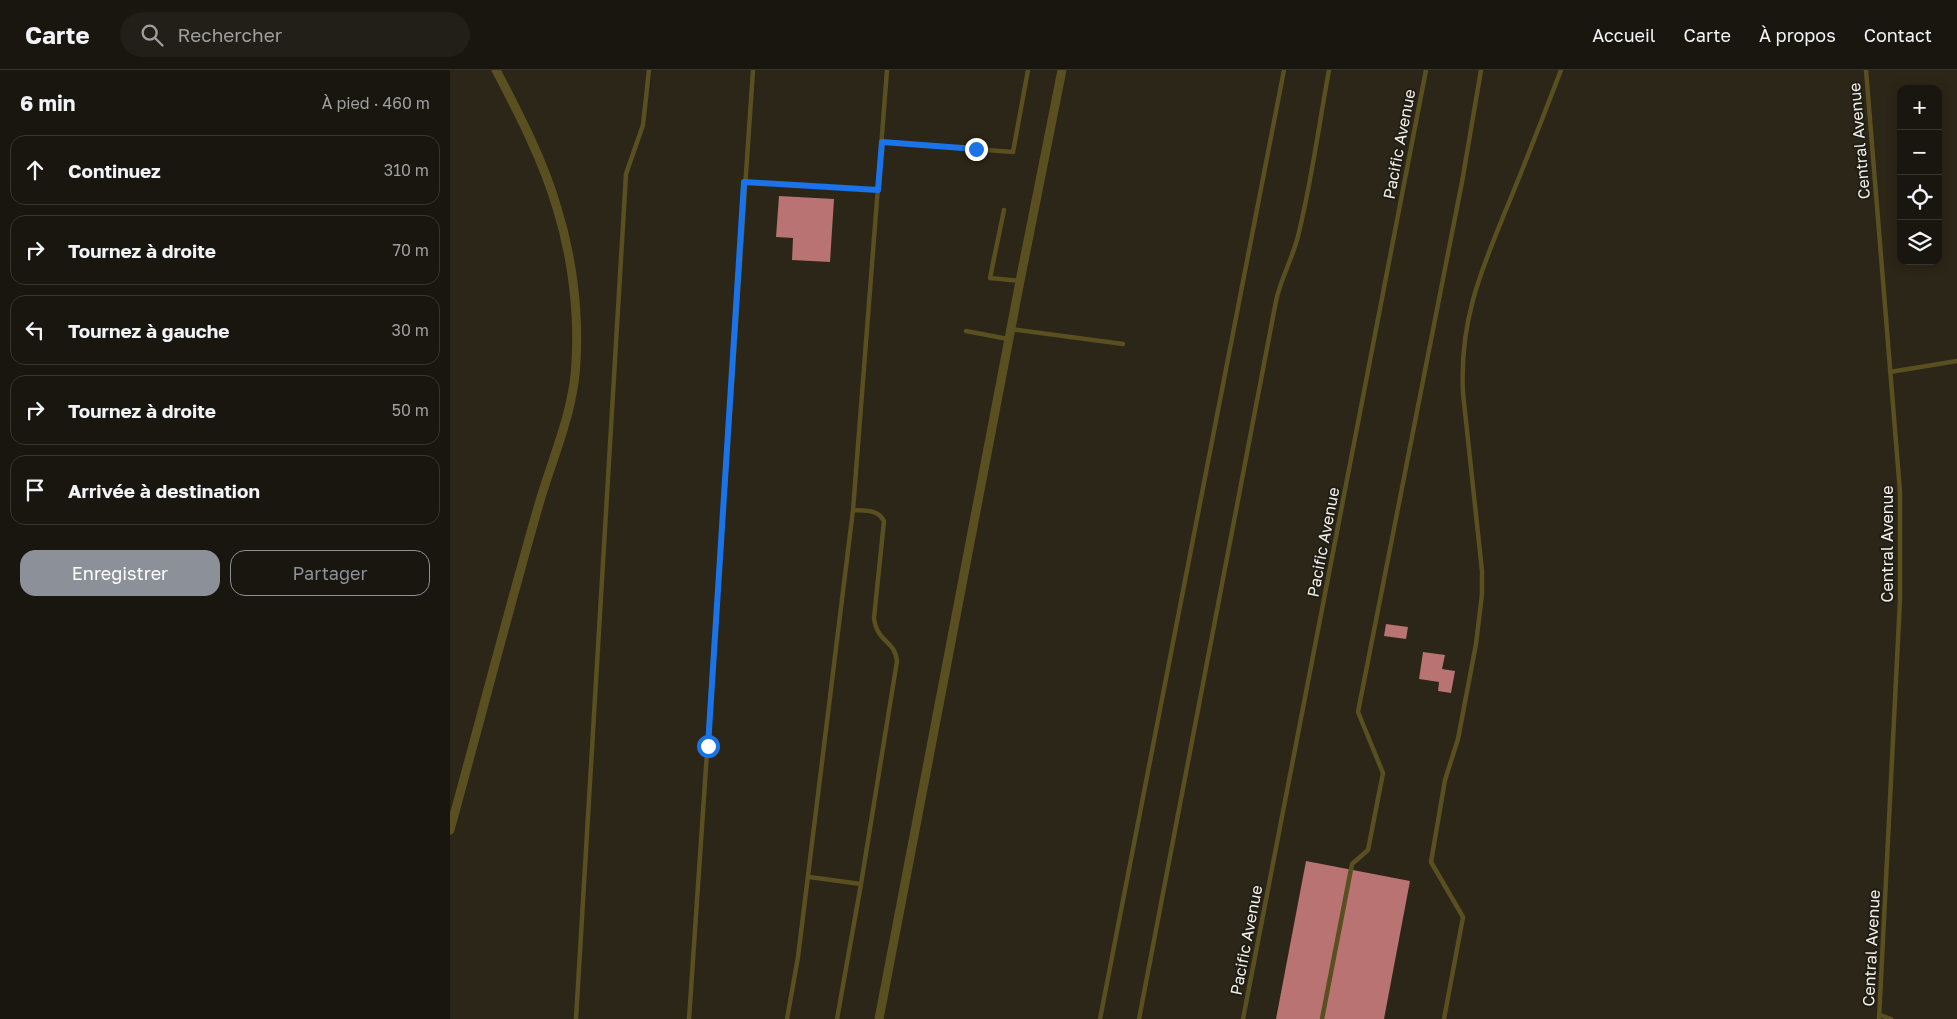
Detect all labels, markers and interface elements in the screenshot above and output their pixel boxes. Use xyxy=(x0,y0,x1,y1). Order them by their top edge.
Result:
search box xyxy=(120,12,470,57)
text: Carte xyxy=(25,20,90,49)
icon: search xyxy=(138,21,166,49)
text: Rechercher xyxy=(178,23,282,46)
text: Accueil xyxy=(1592,24,1656,46)
text: Carte xyxy=(1684,24,1731,46)
text: À propos xyxy=(1759,24,1836,46)
text: Contact xyxy=(1864,24,1932,46)
street label: Central Avenue xyxy=(1844,82,1874,200)
map controls xyxy=(1897,85,1942,265)
button: + xyxy=(1897,85,1942,130)
street label: Pacific Avenue xyxy=(1379,87,1419,201)
text: 6 min xyxy=(20,90,75,116)
text: À pied · 460 m xyxy=(322,93,430,113)
button: − xyxy=(1897,130,1942,175)
route end xyxy=(965,138,988,161)
icon: ahead xyxy=(21,156,49,184)
text: Continuez xyxy=(68,159,161,182)
text: 310 m xyxy=(384,160,429,180)
button: locate xyxy=(1897,175,1942,220)
button: layers xyxy=(1897,220,1942,265)
icon: right xyxy=(21,236,49,264)
text: Tournez à droite xyxy=(68,239,216,262)
text: 70 m xyxy=(392,240,429,260)
icon: left xyxy=(21,316,49,344)
text: Tournez à gauche xyxy=(68,319,229,342)
text: 30 m xyxy=(392,320,429,340)
icon: right xyxy=(21,396,49,424)
text: Tournez à droite xyxy=(68,399,216,422)
text: 50 m xyxy=(392,400,429,420)
icon: arrive xyxy=(21,476,49,504)
text: Arrivée à destination xyxy=(68,479,260,502)
street label: Pacific Avenue xyxy=(1303,485,1343,599)
street label: Central Avenue xyxy=(1877,486,1897,602)
button: Enregistrer xyxy=(20,550,220,596)
button: Partager xyxy=(230,550,430,596)
route start xyxy=(697,735,720,758)
street label: Pacific Avenue xyxy=(1226,883,1266,997)
street label: Central Avenue xyxy=(1858,889,1884,1007)

